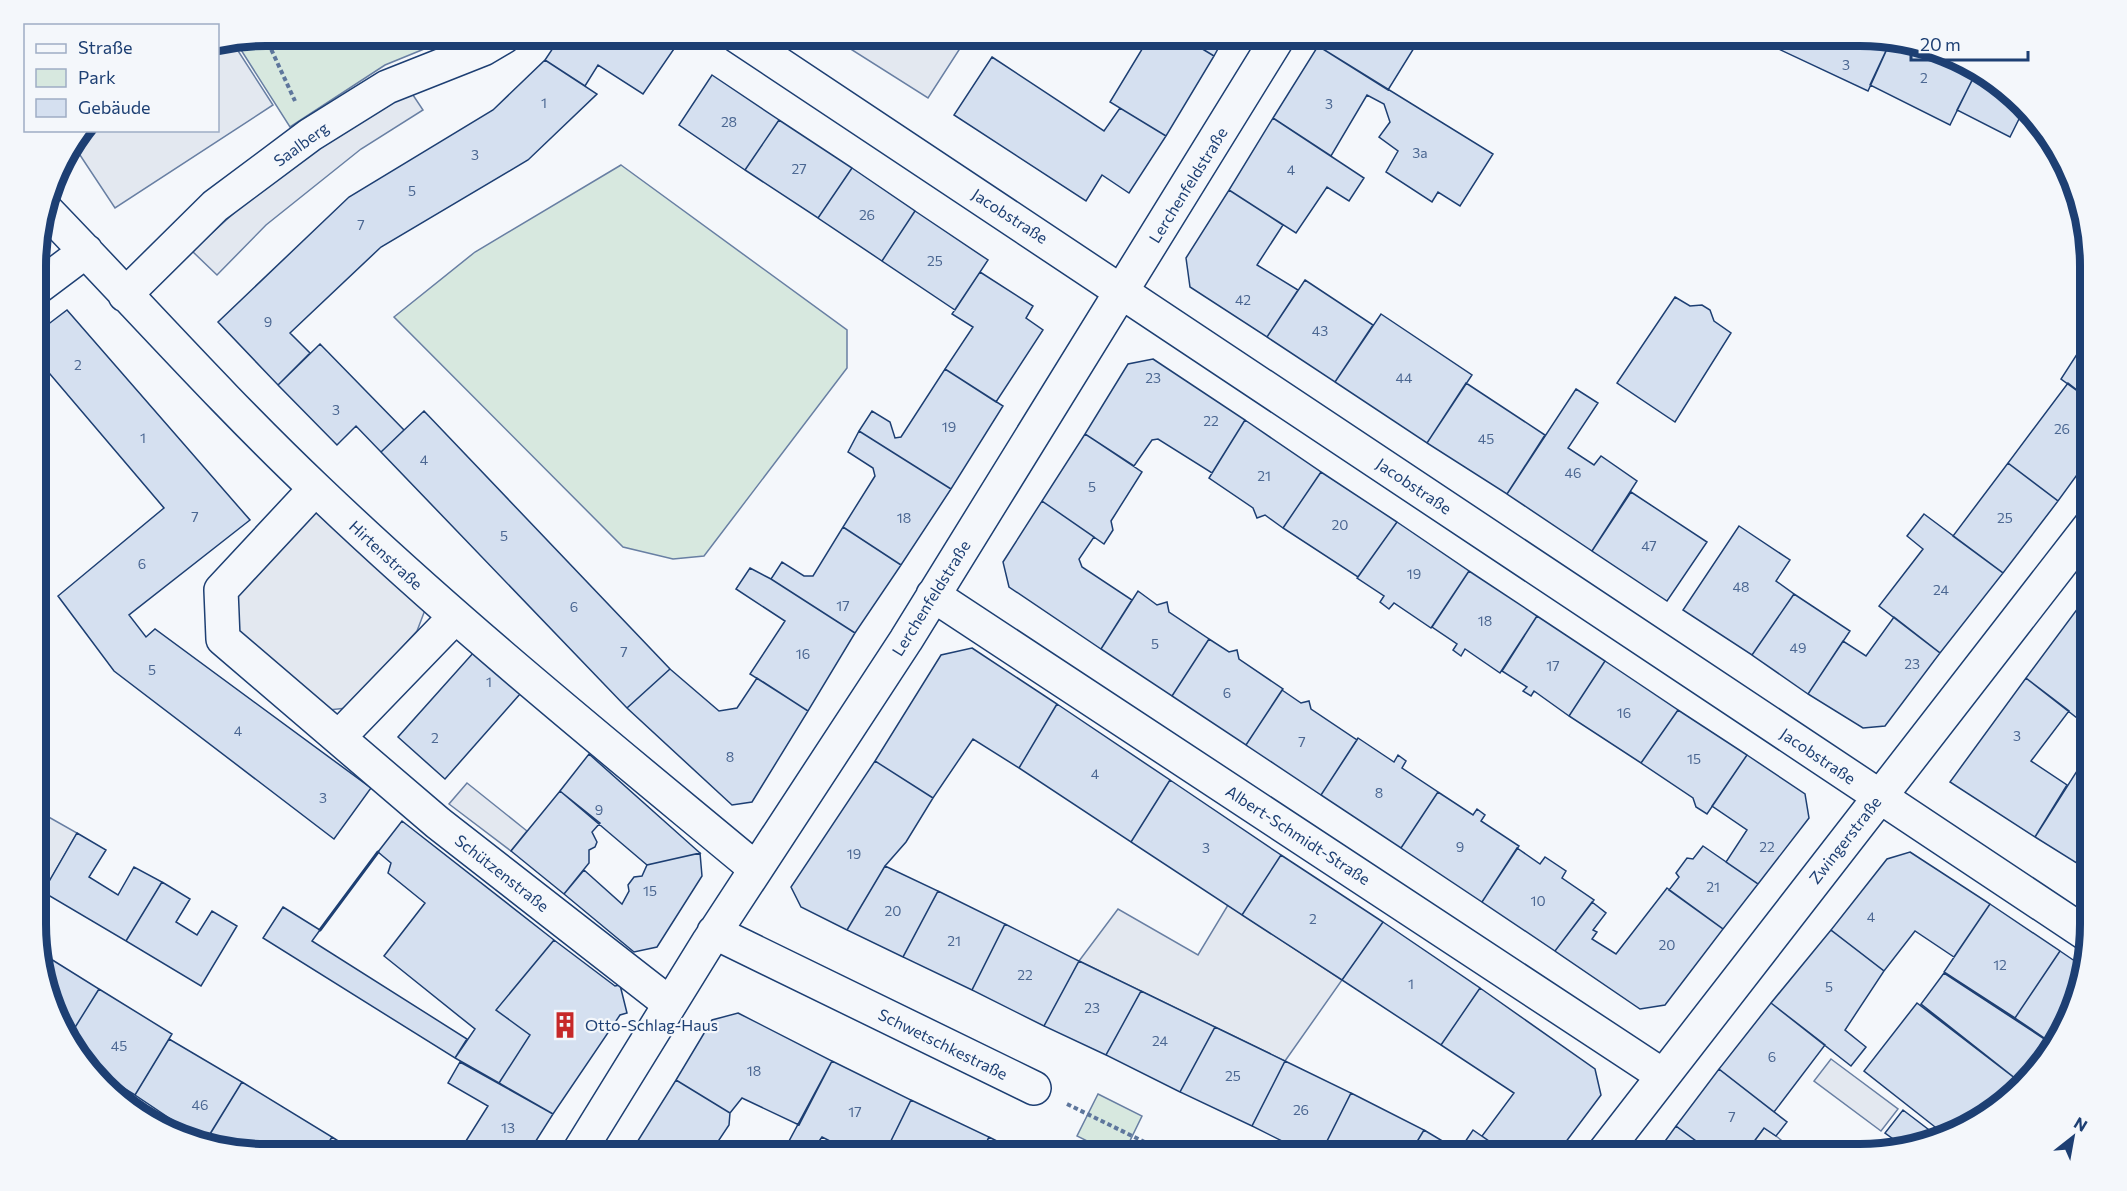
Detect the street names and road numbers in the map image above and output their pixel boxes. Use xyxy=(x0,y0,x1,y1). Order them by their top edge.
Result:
street label: Saalberg xyxy=(270,117,332,170)
street label: Lerchenfeldstraße xyxy=(1144,123,1231,246)
street label: Jacobstraße xyxy=(969,184,1052,247)
street label: Jacobstraße xyxy=(1373,454,1455,518)
street label: Hirtenstraße xyxy=(346,516,427,593)
street label: Lerchenfeldstraße xyxy=(887,536,974,659)
street label: Jacobstraße xyxy=(1777,724,1859,788)
street label: Albert-Schmidt-Straße xyxy=(1223,781,1374,888)
street label: Zwingerstraße xyxy=(1805,792,1885,887)
street label: Schützenstraße xyxy=(452,830,553,915)
street label: Schwetschkestraße xyxy=(876,1004,1011,1083)

